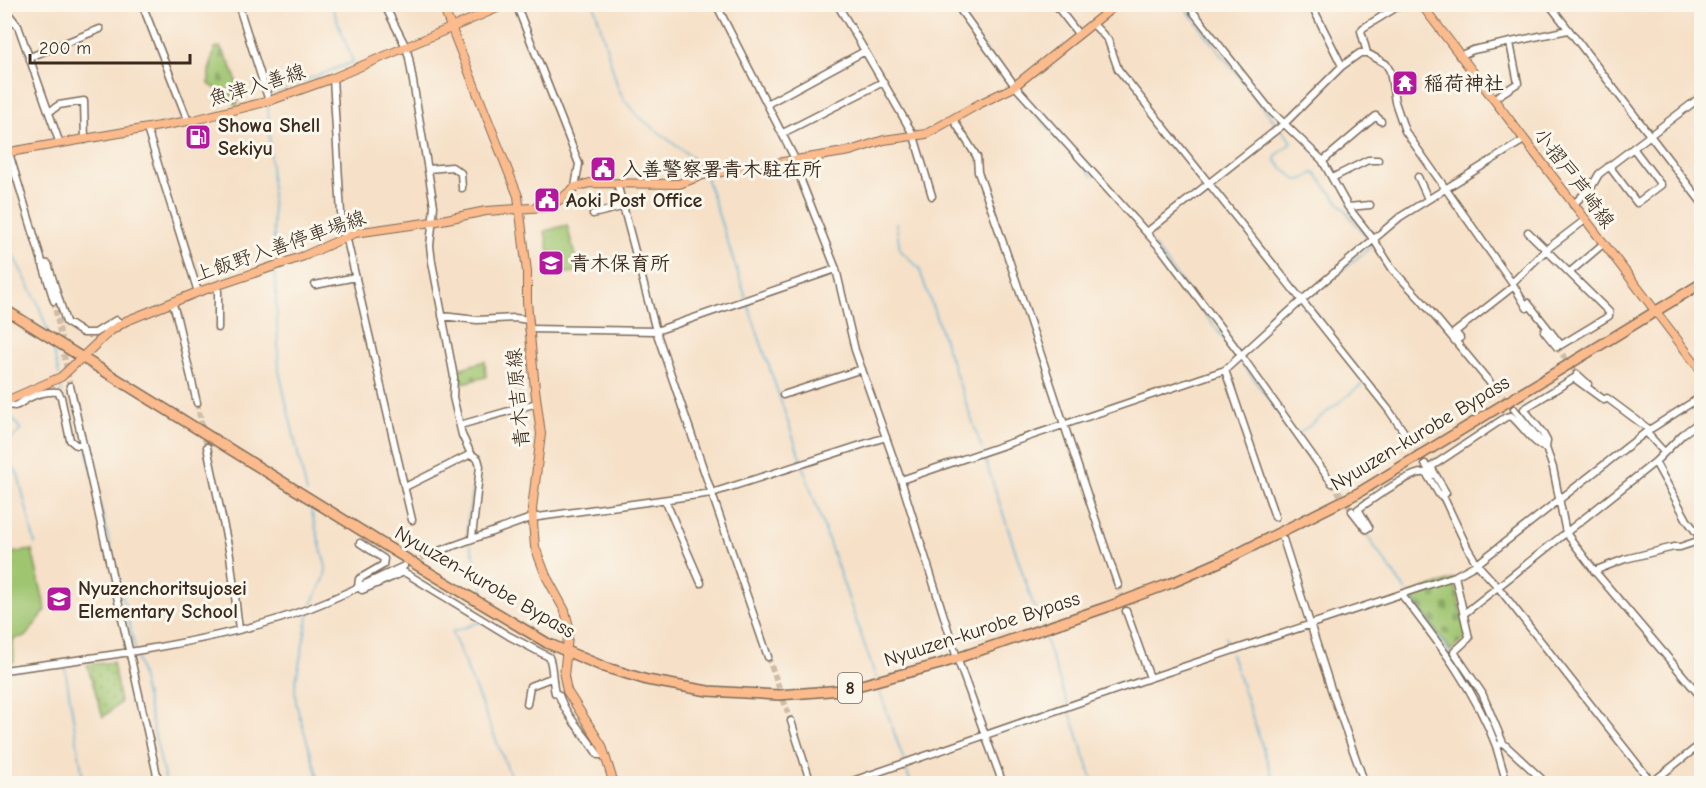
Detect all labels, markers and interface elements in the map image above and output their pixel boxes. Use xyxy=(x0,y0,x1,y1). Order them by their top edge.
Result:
scale bar xyxy=(30,27,190,65)
text: 200 m xyxy=(39,38,91,59)
street label: 魚津入善線 xyxy=(206,59,308,111)
temple icon: 稲荷神社 xyxy=(1390,68,1420,98)
place label: 稲荷神社 xyxy=(1424,72,1504,95)
place label: Showa Shell Sekiyu xyxy=(218,114,320,160)
fuel station icon: Showa Shell Sekiyu xyxy=(183,122,213,152)
street label: 小摺戸芦崎線 xyxy=(1529,123,1619,233)
public building icon: 入善警察署青木駐在所 xyxy=(588,154,618,184)
place label: 入善警察署青木駐在所 xyxy=(622,158,822,181)
public building icon: Aoki Post Office xyxy=(532,185,562,215)
place label: Aoki Post Office xyxy=(566,189,703,212)
street label: 上飯野入善停車場線 xyxy=(191,206,369,286)
school or university icon: 青木保育所 xyxy=(536,248,566,278)
place label: 青木保育所 xyxy=(570,252,670,275)
street label: 青木吉原線 xyxy=(502,347,534,449)
street label: Nyuuzen-kurobe Bypass xyxy=(1327,371,1513,495)
street label: Nyuuzen-kurobe Bypass xyxy=(391,521,579,643)
place label: Nyuzenchoritsujosei Elementary School xyxy=(78,577,247,623)
school or university icon: Nyuzenchoritsujosei Elementary School xyxy=(44,584,74,614)
street label: Nyuuzen-kurobe Bypass xyxy=(881,586,1083,672)
road number: 8 xyxy=(838,673,862,703)

